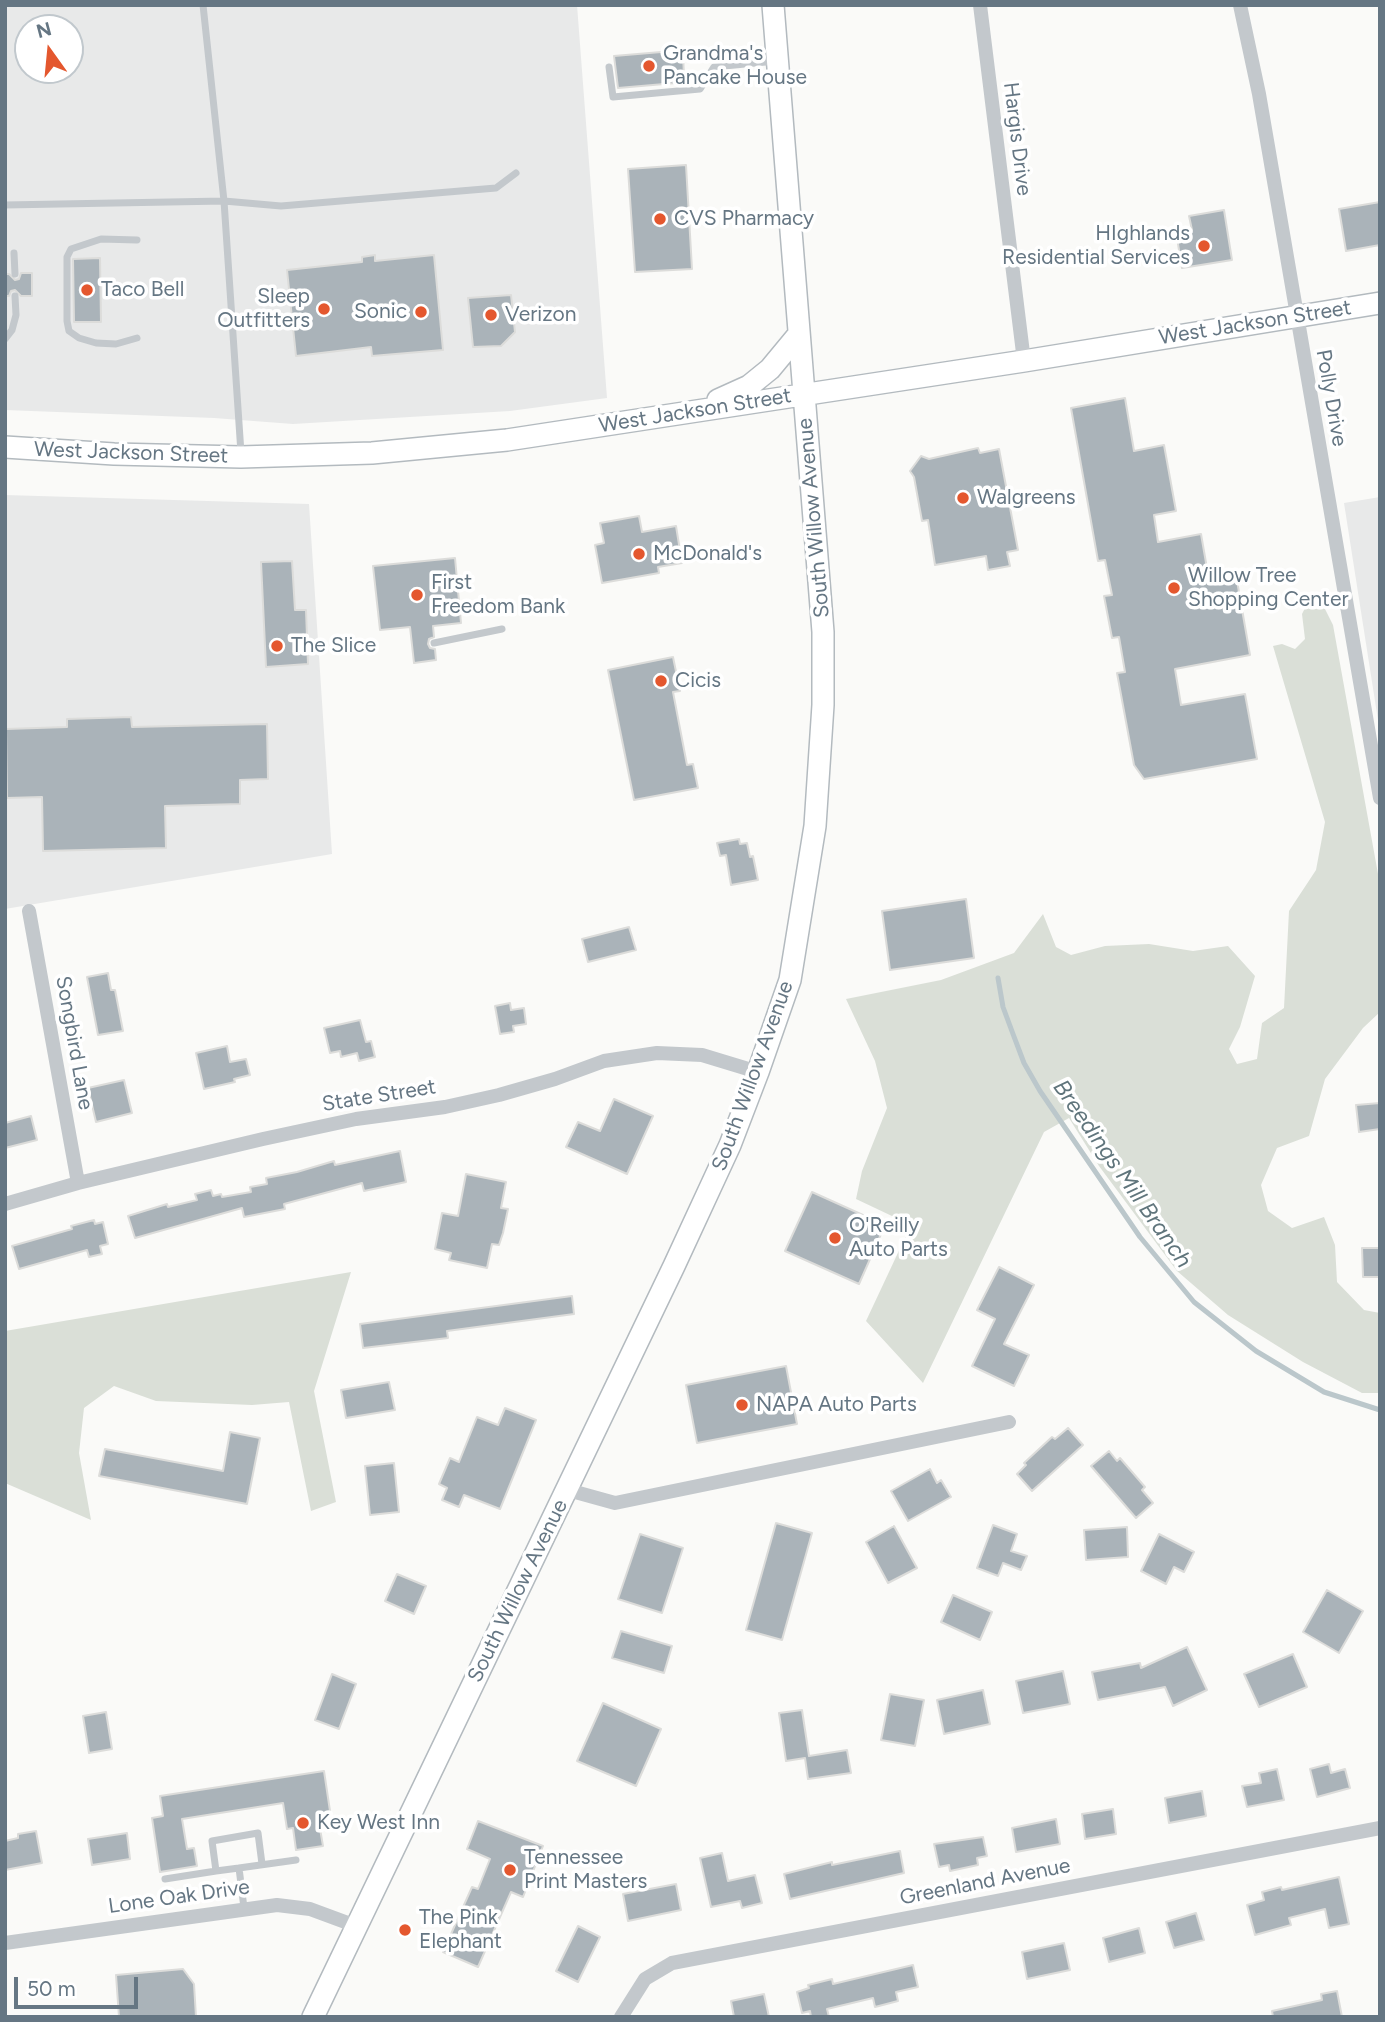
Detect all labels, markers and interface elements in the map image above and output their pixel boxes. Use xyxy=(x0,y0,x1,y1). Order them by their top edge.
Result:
north arrow xyxy=(14,14,84,84)
text: N xyxy=(34,17,54,43)
place label: Grandma's Pancake House xyxy=(663,41,807,91)
marker: Grandma's Pancake House xyxy=(641,58,657,74)
street label: Hargis Drive xyxy=(998,81,1036,197)
place label: CVS Pharmacy xyxy=(674,206,814,232)
marker: CVS Pharmacy xyxy=(652,211,668,227)
place label: HIghlands Residential Services xyxy=(1002,221,1190,271)
marker: HIghlands Residential Services xyxy=(1196,238,1212,254)
place label: Taco Bell xyxy=(101,277,184,303)
marker: Taco Bell xyxy=(79,282,95,298)
place label: Sleep Outfitters xyxy=(217,284,310,334)
street label: West Jackson Street xyxy=(1157,295,1353,351)
place label: Sonic xyxy=(354,299,407,325)
marker: Sleep Outfitters xyxy=(316,301,332,317)
place label: Verizon xyxy=(505,302,576,328)
marker: Sonic xyxy=(413,304,429,320)
marker: Verizon xyxy=(483,307,499,323)
street label: Polly Drive xyxy=(1310,347,1352,449)
street label: West Jackson Street xyxy=(597,383,793,439)
street label: South Willow Avenue xyxy=(793,417,835,619)
street label: West Jackson Street xyxy=(33,437,229,469)
place label: Walgreens xyxy=(977,485,1075,511)
marker: Walgreens xyxy=(955,490,971,506)
place label: McDonald's xyxy=(653,541,762,567)
marker: McDonald's xyxy=(631,546,647,562)
place label: Willow Tree Shopping Center xyxy=(1188,563,1348,613)
place label: First Freedom Bank xyxy=(431,570,565,620)
marker: Willow Tree Shopping Center xyxy=(1166,580,1182,596)
marker: First Freedom Bank xyxy=(409,587,425,603)
place label: The Slice xyxy=(291,633,376,659)
marker: The Slice xyxy=(269,638,285,654)
place label: Cicis xyxy=(675,668,721,694)
marker: Cicis xyxy=(653,673,669,689)
street label: Songbird Lane xyxy=(50,974,98,1112)
street label: South Willow Avenue xyxy=(707,977,799,1175)
street label: State Street xyxy=(320,1075,438,1117)
water label: Breedings Mill Branch xyxy=(1047,1075,1197,1273)
place label: O'Reilly Auto Parts xyxy=(849,1213,948,1263)
marker: O'Reilly Auto Parts xyxy=(827,1230,843,1246)
place label: NAPA Auto Parts xyxy=(756,1392,917,1418)
marker: NAPA Auto Parts xyxy=(734,1397,750,1413)
street label: South Willow Avenue xyxy=(463,1495,573,1687)
place label: Key West Inn xyxy=(317,1810,440,1836)
marker: Key West Inn xyxy=(295,1815,311,1831)
place label: Tennessee Print Masters xyxy=(524,1845,647,1895)
street label: Greenland Avenue xyxy=(898,1853,1072,1911)
marker: Tennessee Print Masters xyxy=(502,1862,518,1878)
street label: Lone Oak Drive xyxy=(107,1875,251,1919)
place label: The Pink Elephant xyxy=(419,1905,502,1955)
marker: The Pink Elephant xyxy=(397,1922,413,1938)
scale bar xyxy=(18,1962,142,2006)
text: 50 m xyxy=(27,1976,76,2001)

